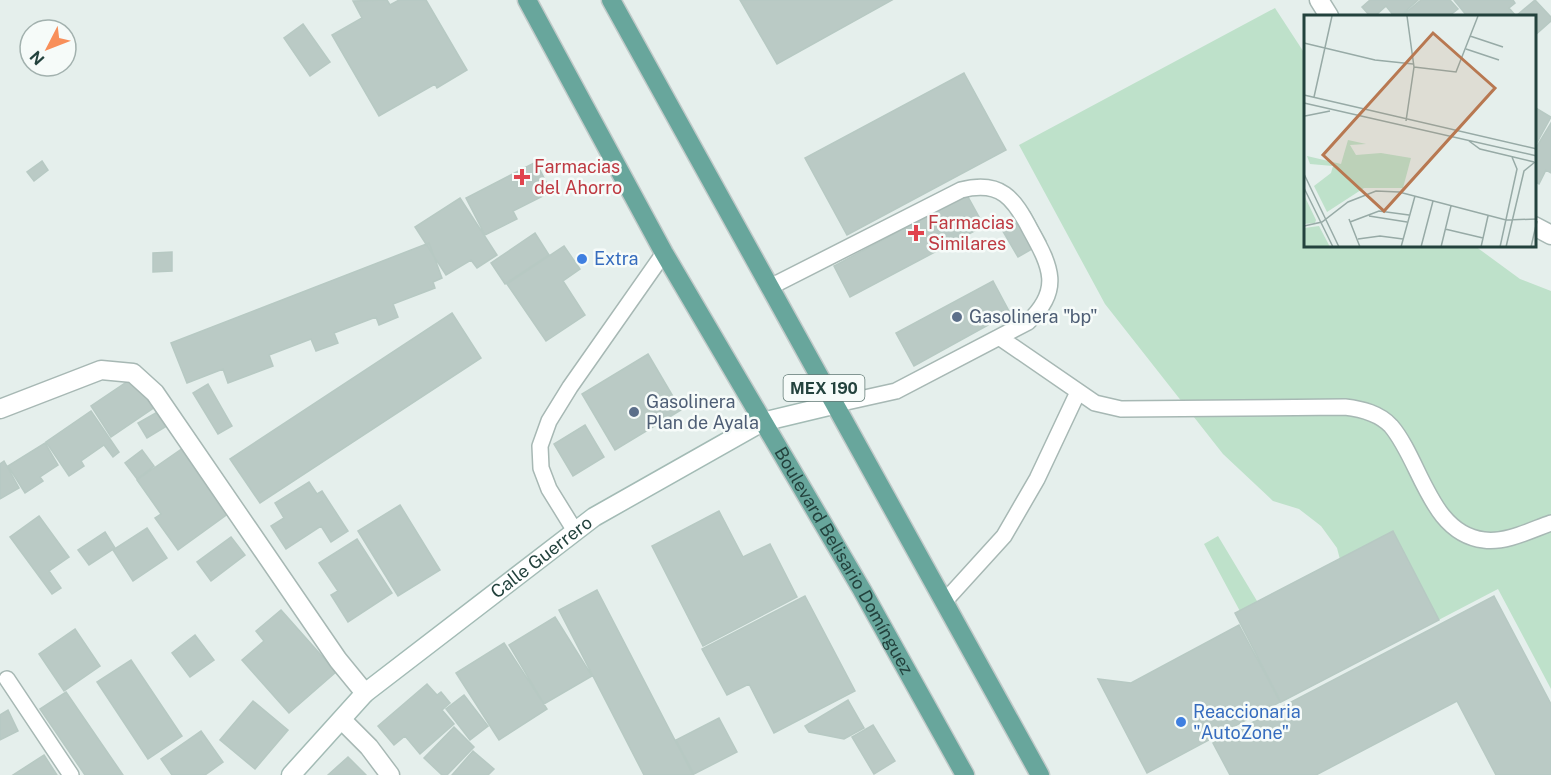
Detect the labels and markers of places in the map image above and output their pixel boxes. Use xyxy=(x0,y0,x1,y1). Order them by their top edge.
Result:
place label: Farmacias del Ahorro xyxy=(534,156,622,198)
marker: Farmacias del Ahorro xyxy=(515,170,529,184)
place label: Farmacias Similares xyxy=(928,212,1014,254)
marker: Farmacias Similares xyxy=(909,226,923,240)
place label: Extra xyxy=(594,248,638,269)
marker: Extra xyxy=(575,252,589,266)
place label: Gasolinera "bp" xyxy=(969,306,1098,327)
marker: Gasolinera "bp" xyxy=(950,310,964,324)
place label: Gasolinera Plan de Ayala xyxy=(646,391,759,433)
marker: Gasolinera Plan de Ayala xyxy=(627,405,641,419)
place label: Reaccionaria "AutoZone" xyxy=(1193,701,1301,743)
marker: Reaccionaria "AutoZone" xyxy=(1174,715,1188,729)

